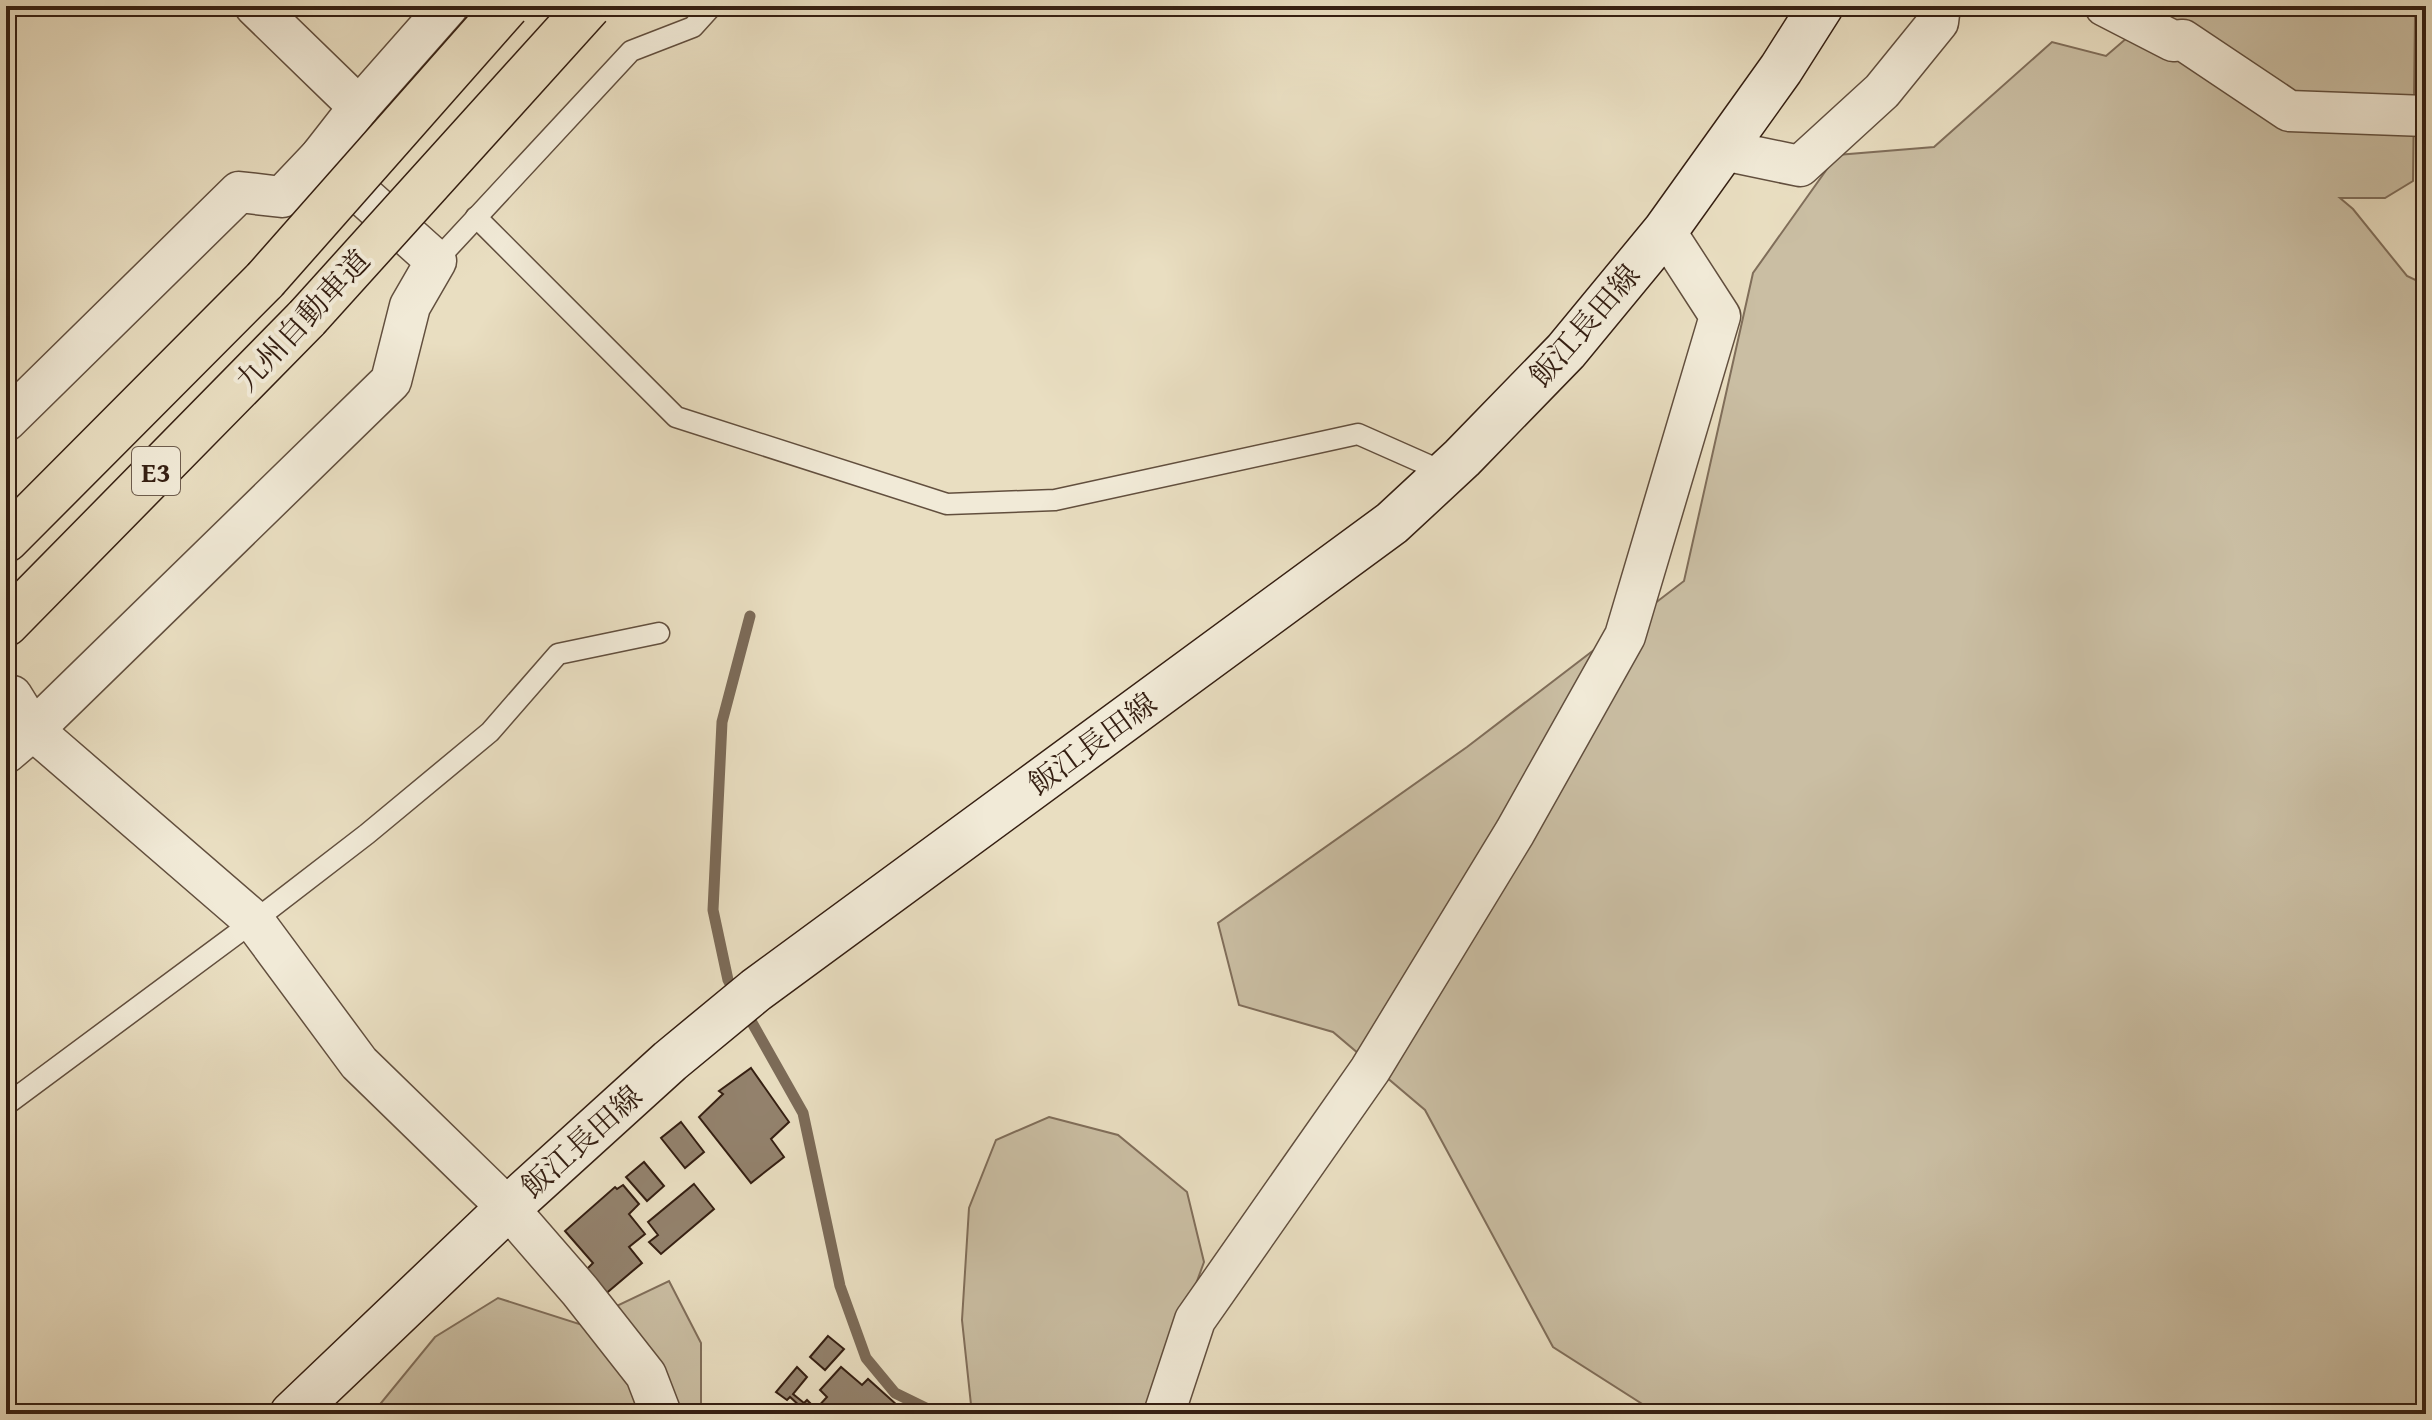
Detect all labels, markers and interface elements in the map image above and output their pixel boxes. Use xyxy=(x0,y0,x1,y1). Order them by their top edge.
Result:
street label: 九州自動車道 xyxy=(225,239,379,401)
street label: 飯江長田線 xyxy=(1518,254,1650,396)
road number: E3 xyxy=(132,447,180,495)
street label: 飯江長田線 xyxy=(1018,681,1166,805)
street label: 飯江長田線 xyxy=(511,1074,651,1208)

